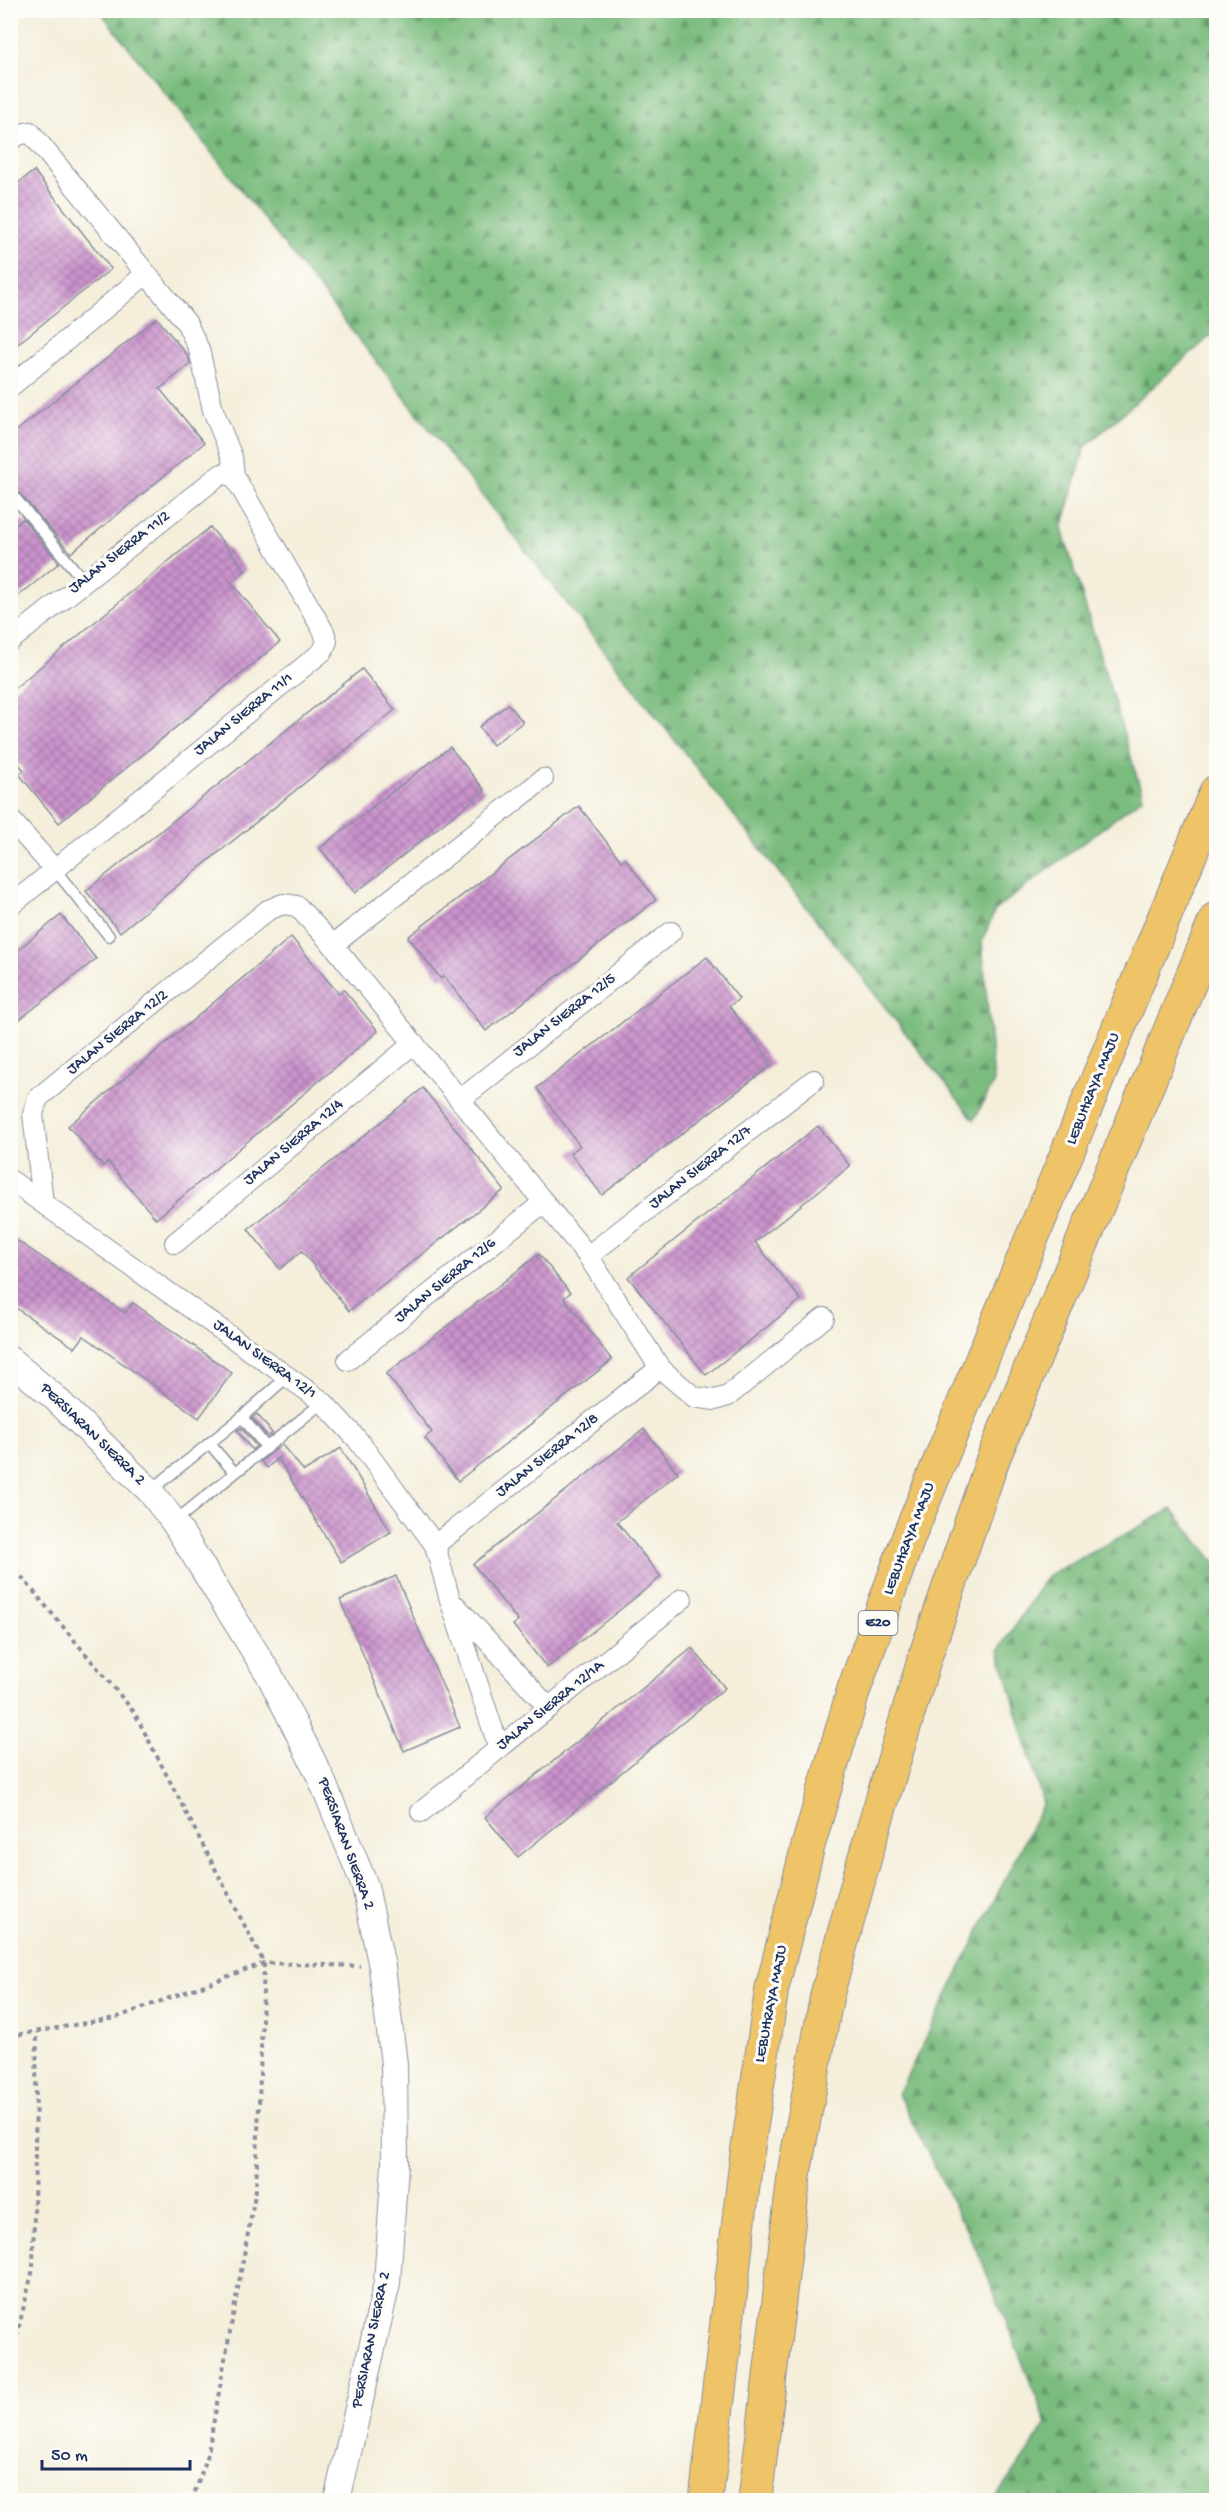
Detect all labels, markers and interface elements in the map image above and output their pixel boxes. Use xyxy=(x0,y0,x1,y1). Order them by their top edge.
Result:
street label: JALAN SIERRA 11/2 xyxy=(66,507,175,598)
street label: JALAN SIERRA 11/1 xyxy=(191,669,297,761)
street label: JALAN SIERRA 12/5 xyxy=(510,970,620,1062)
street label: JALAN SIERRA 12/2 xyxy=(64,986,173,1080)
street label: LEBUHRAYA MAJU xyxy=(1063,1030,1125,1148)
street label: JALAN SIERRA 12/4 xyxy=(240,1095,348,1190)
street label: JALAN SIERRA 12/7 xyxy=(646,1122,757,1214)
street label: JALAN SIERRA 12/6 xyxy=(391,1234,501,1328)
street label: JALAN SIERRA 12/1 xyxy=(209,1316,319,1404)
street label: PERSIARAN SIERRA 2 xyxy=(35,1379,149,1490)
street label: JALAN SIERRA 12/8 xyxy=(493,1410,604,1502)
street label: LEBUHRAYA MAJU xyxy=(880,1480,940,1598)
road number: E20 xyxy=(858,1611,898,1635)
street label: JALAN SIERRA 12/1A xyxy=(493,1656,610,1755)
street label: PERSIARAN SIERRA 2 xyxy=(312,1774,378,1913)
street label: LEBUHRAYA MAJU xyxy=(751,1944,793,2064)
street label: PERSIARAN SIERRA 2 xyxy=(348,2270,396,2411)
scale bar xyxy=(42,2433,190,2471)
text: 50 m xyxy=(51,2446,88,2467)

